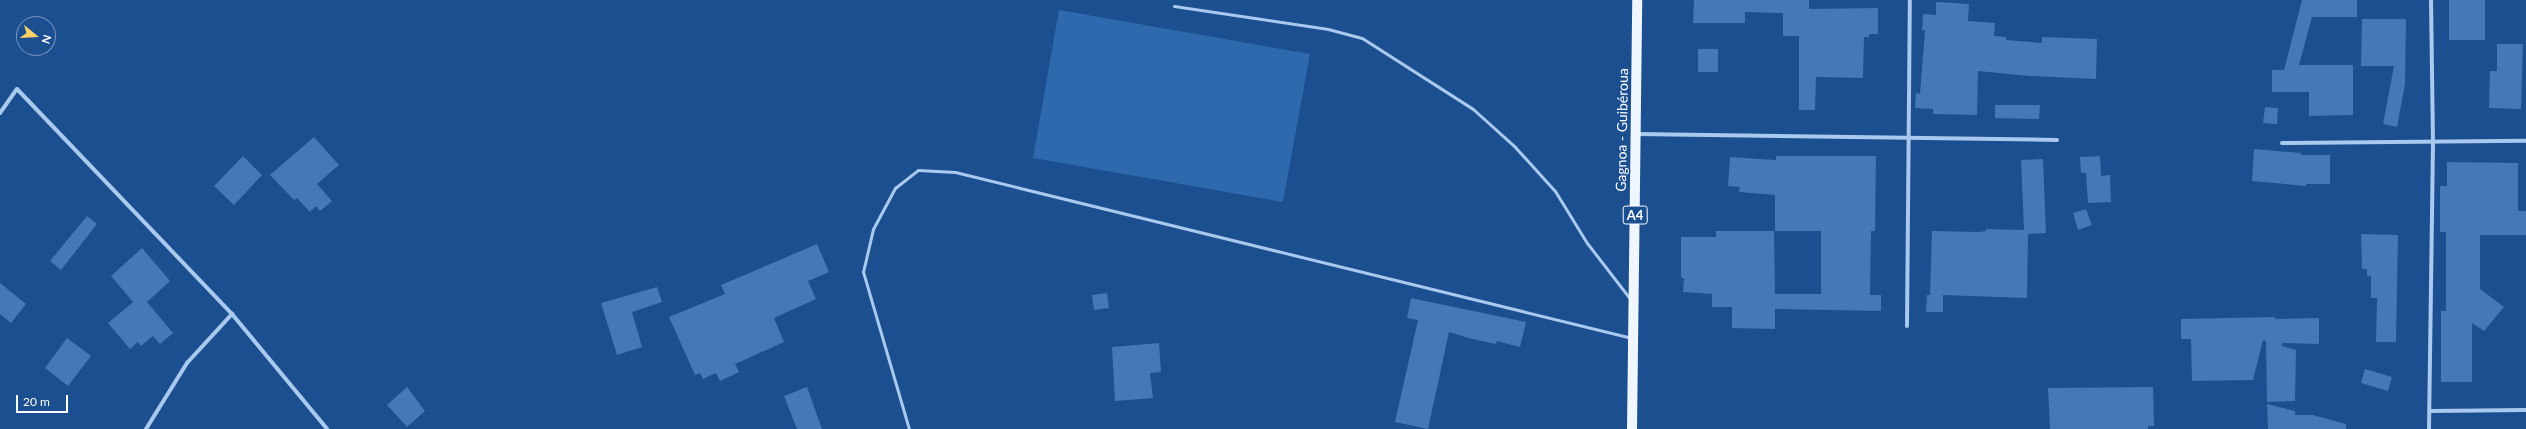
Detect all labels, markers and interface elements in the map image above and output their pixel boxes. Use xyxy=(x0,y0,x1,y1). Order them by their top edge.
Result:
north arrow xyxy=(16,16,56,56)
text: N xyxy=(39,34,54,46)
street label: Gagnoa - Guibéroua xyxy=(1613,68,1631,192)
road number: A4 xyxy=(1622,204,1648,226)
scale bar xyxy=(18,387,70,413)
text: 20 m xyxy=(23,394,50,409)

